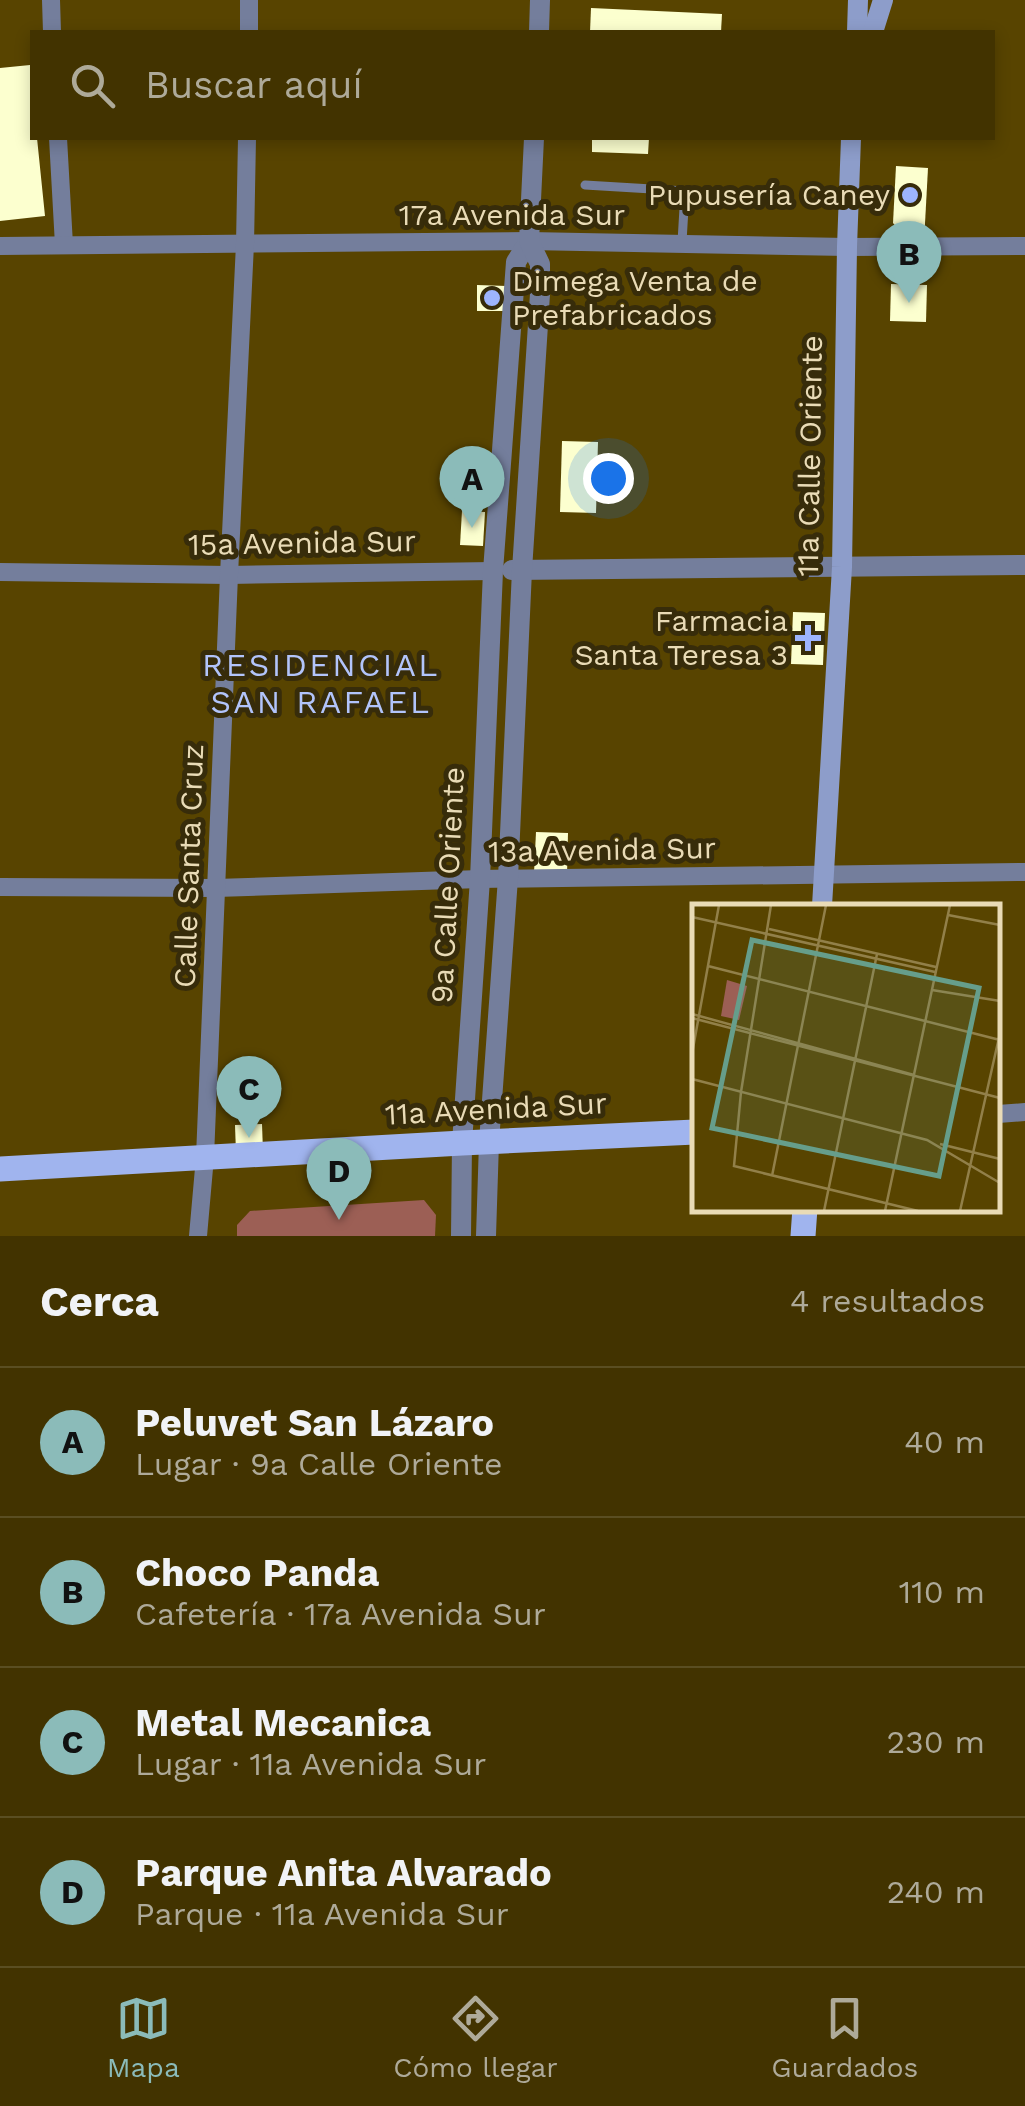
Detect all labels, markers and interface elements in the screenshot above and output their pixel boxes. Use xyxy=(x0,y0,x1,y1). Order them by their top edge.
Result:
search box xyxy=(30,30,995,140)
icon: search xyxy=(65,58,120,113)
text: Buscar aquí xyxy=(145,63,363,107)
place label: Pupusería Caney xyxy=(648,177,891,212)
marker: Pupusería Caney xyxy=(899,184,921,206)
street label: 17a Avenida Sur xyxy=(399,197,625,232)
pin: B xyxy=(876,220,942,303)
place label: Dimega Venta de Prefabricados xyxy=(512,263,758,332)
marker: Dimega Venta de Prefabricados xyxy=(481,287,503,309)
street label: 11a Calle Oriente xyxy=(790,335,829,577)
pin: A xyxy=(440,446,504,528)
your location xyxy=(583,453,634,504)
street label: 15a Avenida Sur xyxy=(188,523,416,562)
place label: Farmacia Santa Teresa 3 xyxy=(574,603,788,672)
marker: Farmacia Santa Teresa 3 xyxy=(797,627,819,649)
district label: RESIDENCIAL SAN RAFAEL xyxy=(202,646,440,721)
street label: Calle Santa Cruz xyxy=(167,743,210,989)
street label: 9a Calle Oriente xyxy=(424,766,471,1004)
street label: 13a Avenida Sur xyxy=(488,830,716,869)
inset map xyxy=(692,904,1000,1211)
pin: C xyxy=(216,1056,282,1138)
street label: 11a Avenida Sur xyxy=(384,1085,608,1132)
pin: D xyxy=(306,1138,372,1220)
text: Cerca xyxy=(40,1277,159,1326)
text: 4 resultados xyxy=(790,1282,985,1320)
text: Peluvet San Lázaro xyxy=(135,1401,494,1445)
text: A xyxy=(62,1423,83,1461)
text: 40 m xyxy=(904,1423,985,1461)
text: Lugar · 9a Calle Oriente xyxy=(135,1445,502,1483)
text: Choco Panda xyxy=(135,1551,379,1595)
text: B xyxy=(62,1573,83,1611)
text: 110 m xyxy=(899,1573,985,1611)
text: Cafetería · 17a Avenida Sur xyxy=(135,1595,546,1633)
text: Metal Mecanica xyxy=(135,1701,431,1745)
text: C xyxy=(62,1723,83,1761)
text: 230 m xyxy=(886,1723,985,1761)
text: Lugar · 11a Avenida Sur xyxy=(135,1745,486,1783)
text: Parque Anita Alvarado xyxy=(135,1851,552,1895)
text: D xyxy=(61,1873,84,1911)
text: 240 m xyxy=(886,1873,985,1911)
text: Parque · 11a Avenida Sur xyxy=(135,1895,509,1933)
tab: Mapa xyxy=(107,1991,180,2084)
tab: Cómo llegar xyxy=(393,1991,558,2084)
tab: Guardados xyxy=(771,1991,918,2084)

